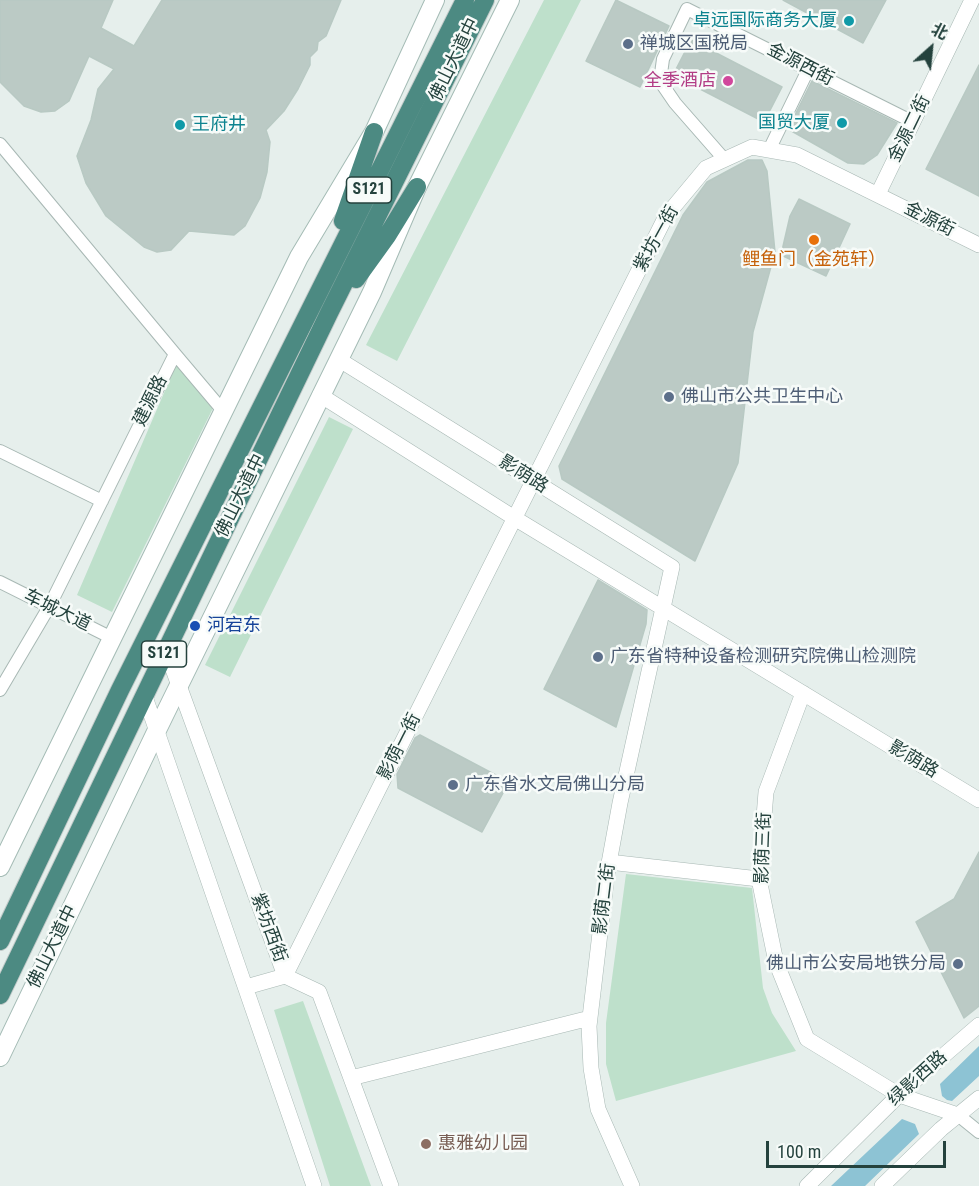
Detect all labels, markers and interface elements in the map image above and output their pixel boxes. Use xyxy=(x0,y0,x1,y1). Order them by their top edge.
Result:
place label: 卓远国际商务大厦 xyxy=(693,10,837,32)
marker: 卓远国际商务大厦 xyxy=(842,14,856,28)
street label: 佛山大道中 xyxy=(426,15,484,105)
north arrow xyxy=(901,18,961,78)
text: 北 xyxy=(928,19,951,44)
place label: 禅城区国税局 xyxy=(640,33,748,55)
marker: 禅城区国税局 xyxy=(621,37,635,51)
street label: 金源西街 xyxy=(763,39,837,91)
place label: 全季酒店 xyxy=(644,70,716,92)
marker: 全季酒店 xyxy=(721,74,735,88)
street label: 金源二街 xyxy=(885,92,935,166)
place label: 国贸大厦 xyxy=(758,112,830,134)
place label: 王府井 xyxy=(192,114,246,136)
marker: 国贸大厦 xyxy=(835,116,849,130)
marker: 王府井 xyxy=(173,118,187,132)
road number: S121 xyxy=(346,177,392,203)
street label: 金源街 xyxy=(900,198,958,242)
street label: 紫坊一街 xyxy=(630,202,684,276)
marker: 鲤鱼门（金苑轩） xyxy=(807,233,821,247)
place label: 鲤鱼门（金苑轩） xyxy=(742,249,886,271)
street label: 建源路 xyxy=(129,372,173,430)
place label: 佛山市公共卫生中心 xyxy=(681,386,843,408)
marker: 佛山市公共卫生中心 xyxy=(662,390,676,404)
street label: 佛山大道中 xyxy=(212,451,270,541)
street label: 影荫路 xyxy=(494,452,552,498)
street label: 车城大道 xyxy=(20,586,94,636)
place label: 河宕东 xyxy=(207,615,261,637)
marker: 河宕东 xyxy=(188,619,202,633)
road number: S121 xyxy=(142,641,186,667)
place label: 广东省特种设备检测研究院佛山检测院 xyxy=(610,646,916,668)
marker: 广东省特种设备检测研究院佛山检测院 xyxy=(591,650,605,664)
street label: 影荫一街 xyxy=(374,710,426,784)
street label: 影荫路 xyxy=(884,737,942,783)
place label: 广东省水文局佛山分局 xyxy=(465,774,645,796)
marker: 广东省水文局佛山分局 xyxy=(446,778,460,792)
street label: 影荫三街 xyxy=(752,812,776,884)
street label: 影荫二街 xyxy=(590,862,620,936)
street label: 紫坊西街 xyxy=(246,890,290,966)
street label: 佛山大道中 xyxy=(24,902,82,992)
place label: 佛山市公安局地铁分局 xyxy=(766,953,946,975)
marker: 佛山市公安局地铁分局 xyxy=(951,957,965,971)
street label: 绿影西路 xyxy=(884,1047,952,1111)
scale bar xyxy=(769,1129,949,1167)
place label: 惠雅幼儿园 xyxy=(438,1133,528,1155)
marker: 惠雅幼儿园 xyxy=(419,1137,433,1151)
text: 100 m xyxy=(777,1141,821,1162)

